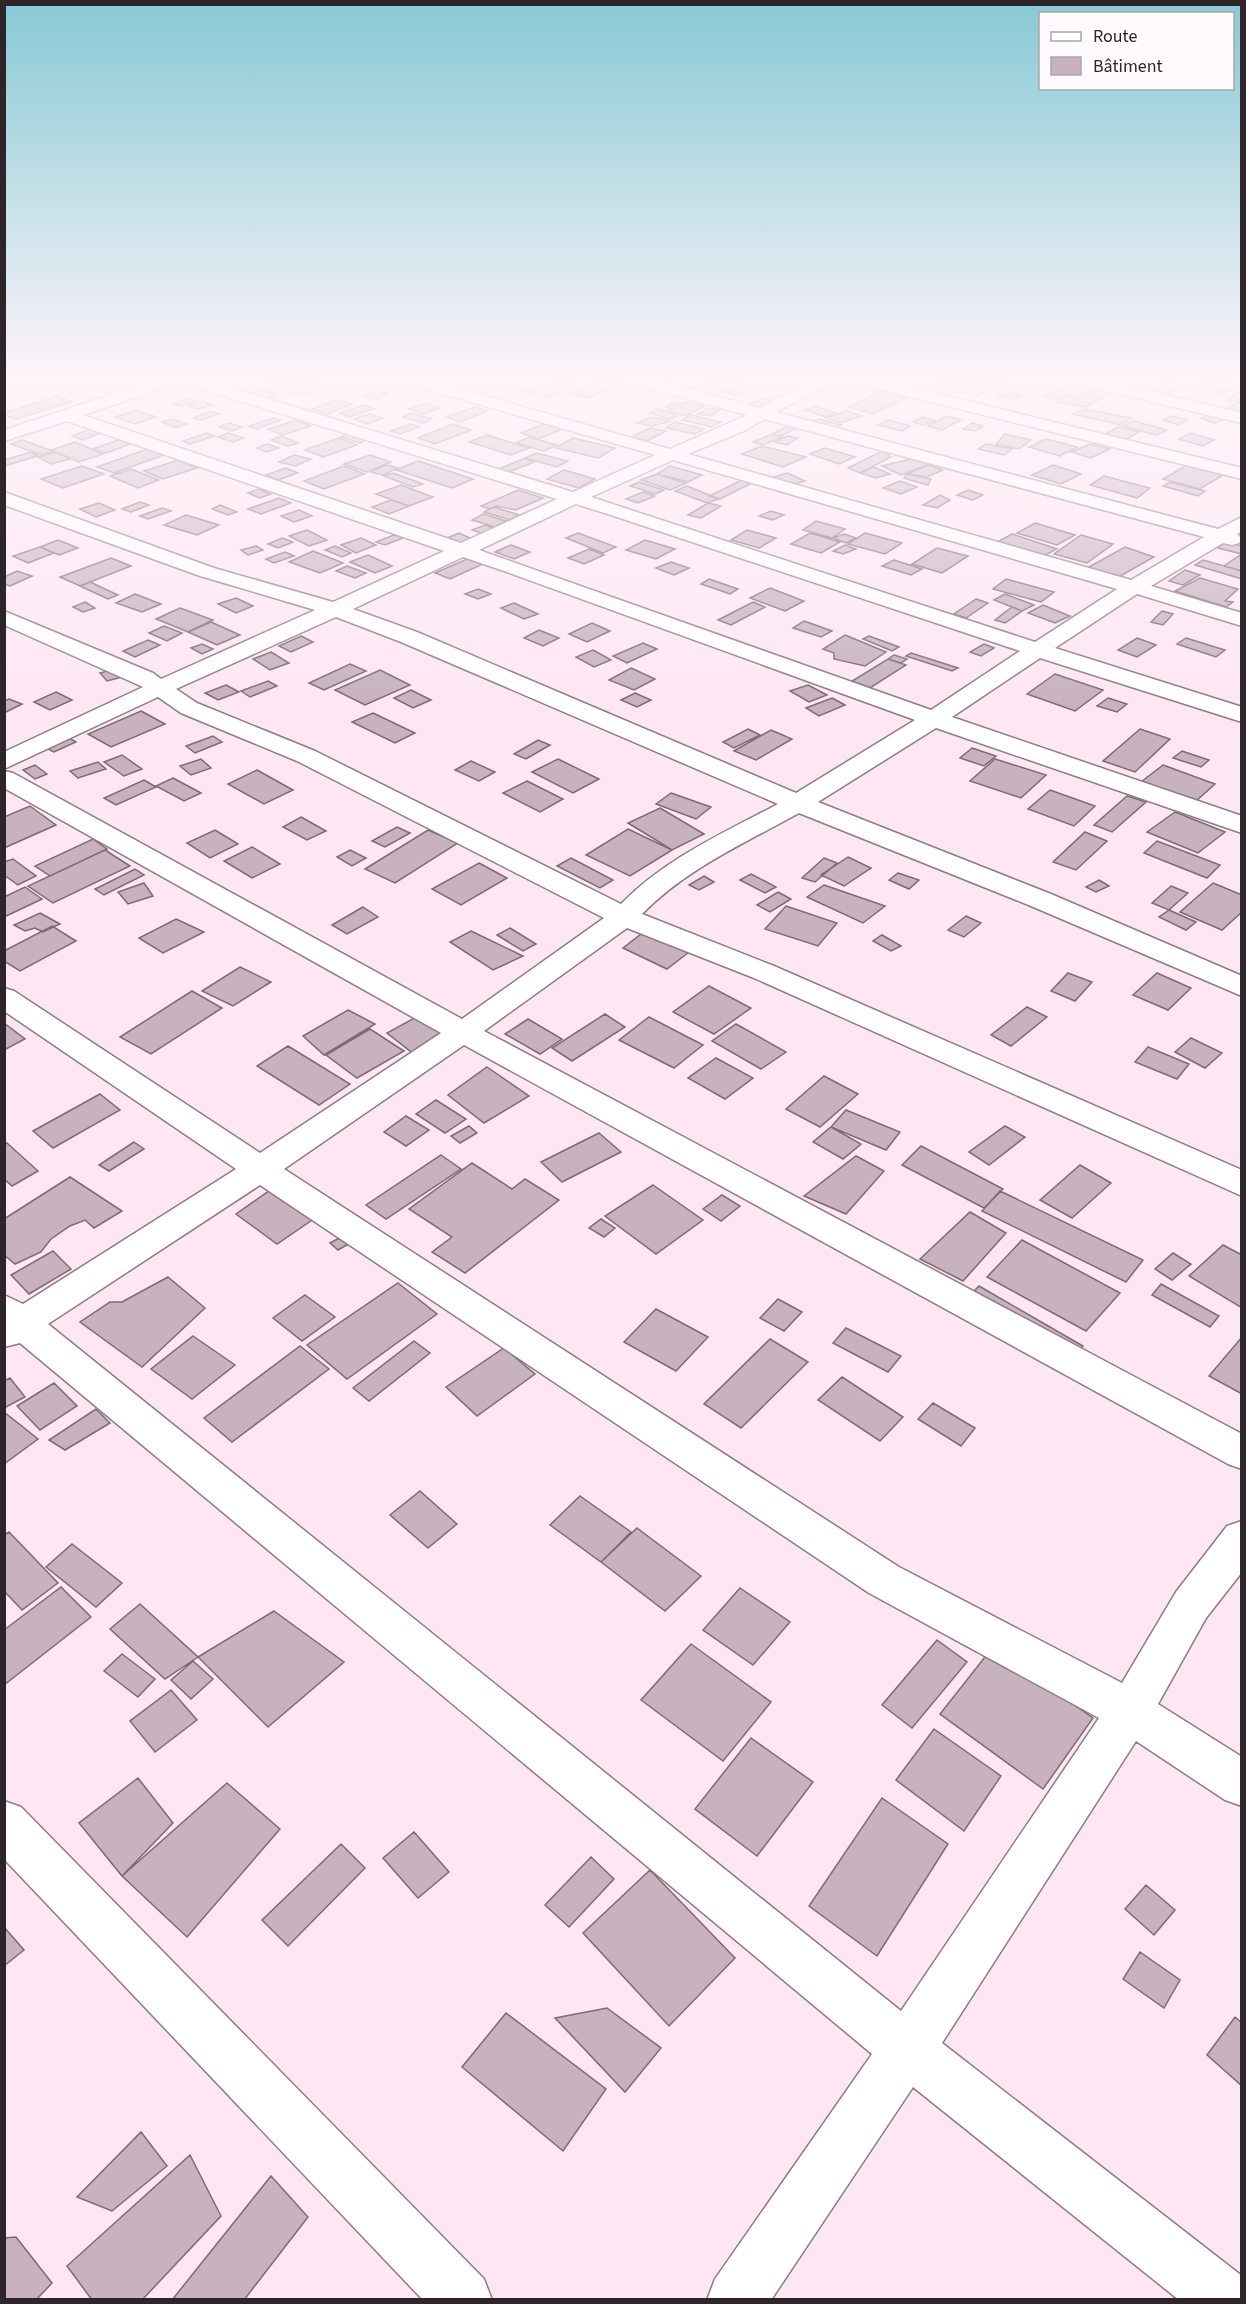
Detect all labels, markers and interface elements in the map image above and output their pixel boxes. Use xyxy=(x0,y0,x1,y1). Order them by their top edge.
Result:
legend xyxy=(1039,12,1234,90)
text: Route xyxy=(1093,24,1137,49)
text: Bâtiment xyxy=(1093,54,1163,79)

